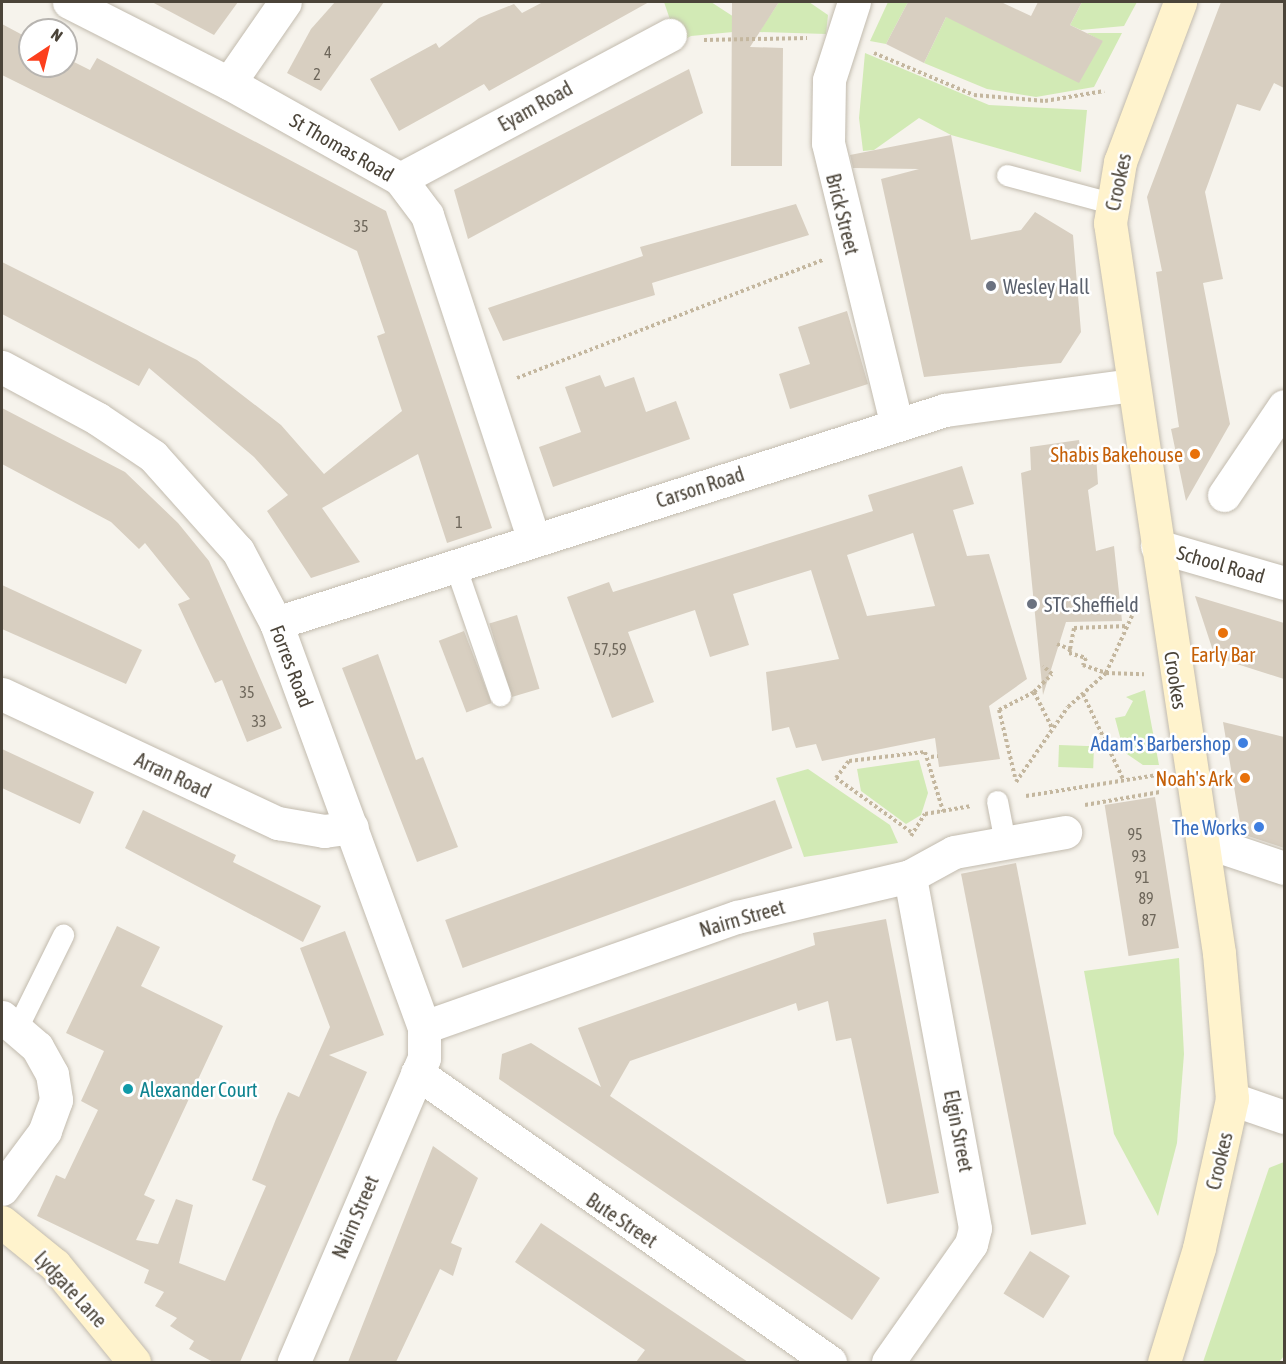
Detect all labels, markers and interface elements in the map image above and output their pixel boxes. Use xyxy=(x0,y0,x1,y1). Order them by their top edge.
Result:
north arrow xyxy=(18,18,78,78)
text: N xyxy=(48,25,66,45)
house number: 4 xyxy=(324,42,332,62)
house number: 2 xyxy=(313,64,321,84)
street label: Eyam Road xyxy=(494,76,576,136)
street label: St Thomas Road xyxy=(286,108,398,186)
street label: Crookes xyxy=(1100,151,1136,213)
street label: Brick Street xyxy=(821,171,865,257)
house number: 35 xyxy=(353,216,369,236)
place label: Wesley Hall xyxy=(1003,274,1090,298)
marker: Wesley Hall xyxy=(984,279,998,293)
place label: Shabis Bakehouse xyxy=(1051,442,1183,466)
marker: Shabis Bakehouse xyxy=(1188,447,1202,461)
street label: Carson Road xyxy=(653,461,747,513)
house number: 1 xyxy=(455,512,463,532)
street label: School Road xyxy=(1174,540,1268,588)
place label: STC Sheffield xyxy=(1044,592,1139,616)
marker: STC Sheffield xyxy=(1025,597,1039,611)
street label: Forres Road xyxy=(265,622,319,710)
marker: Early Bar xyxy=(1216,626,1230,640)
house number: 57,59 xyxy=(594,639,626,659)
place label: Early Bar xyxy=(1191,642,1255,666)
street label: Crookes xyxy=(1160,649,1192,711)
house number: 35 xyxy=(239,682,255,702)
house number: 33 xyxy=(251,711,267,731)
place label: Adam's Barbershop xyxy=(1091,731,1231,755)
marker: Adam's Barbershop xyxy=(1236,736,1250,750)
street label: Arran Road xyxy=(131,747,215,803)
place label: Noah's Ark xyxy=(1156,766,1233,790)
marker: Noah's Ark xyxy=(1238,771,1252,785)
place label: The Works xyxy=(1172,815,1247,839)
marker: The Works xyxy=(1252,820,1266,834)
house number: 95 xyxy=(1127,824,1143,844)
house number: 93 xyxy=(1131,846,1147,866)
house number: 91 xyxy=(1134,867,1150,887)
house number: 89 xyxy=(1138,888,1154,908)
street label: Nairn Street xyxy=(696,894,788,942)
house number: 87 xyxy=(1141,910,1157,930)
place label: Alexander Court xyxy=(140,1077,258,1101)
marker: Alexander Court xyxy=(121,1082,135,1096)
street label: Elgin Street xyxy=(939,1088,979,1174)
street label: Crookes xyxy=(1201,1130,1237,1192)
street label: Nairn Street xyxy=(327,1172,383,1262)
street label: Bute Street xyxy=(582,1188,662,1252)
street label: Lydgate Lane xyxy=(30,1246,112,1332)

